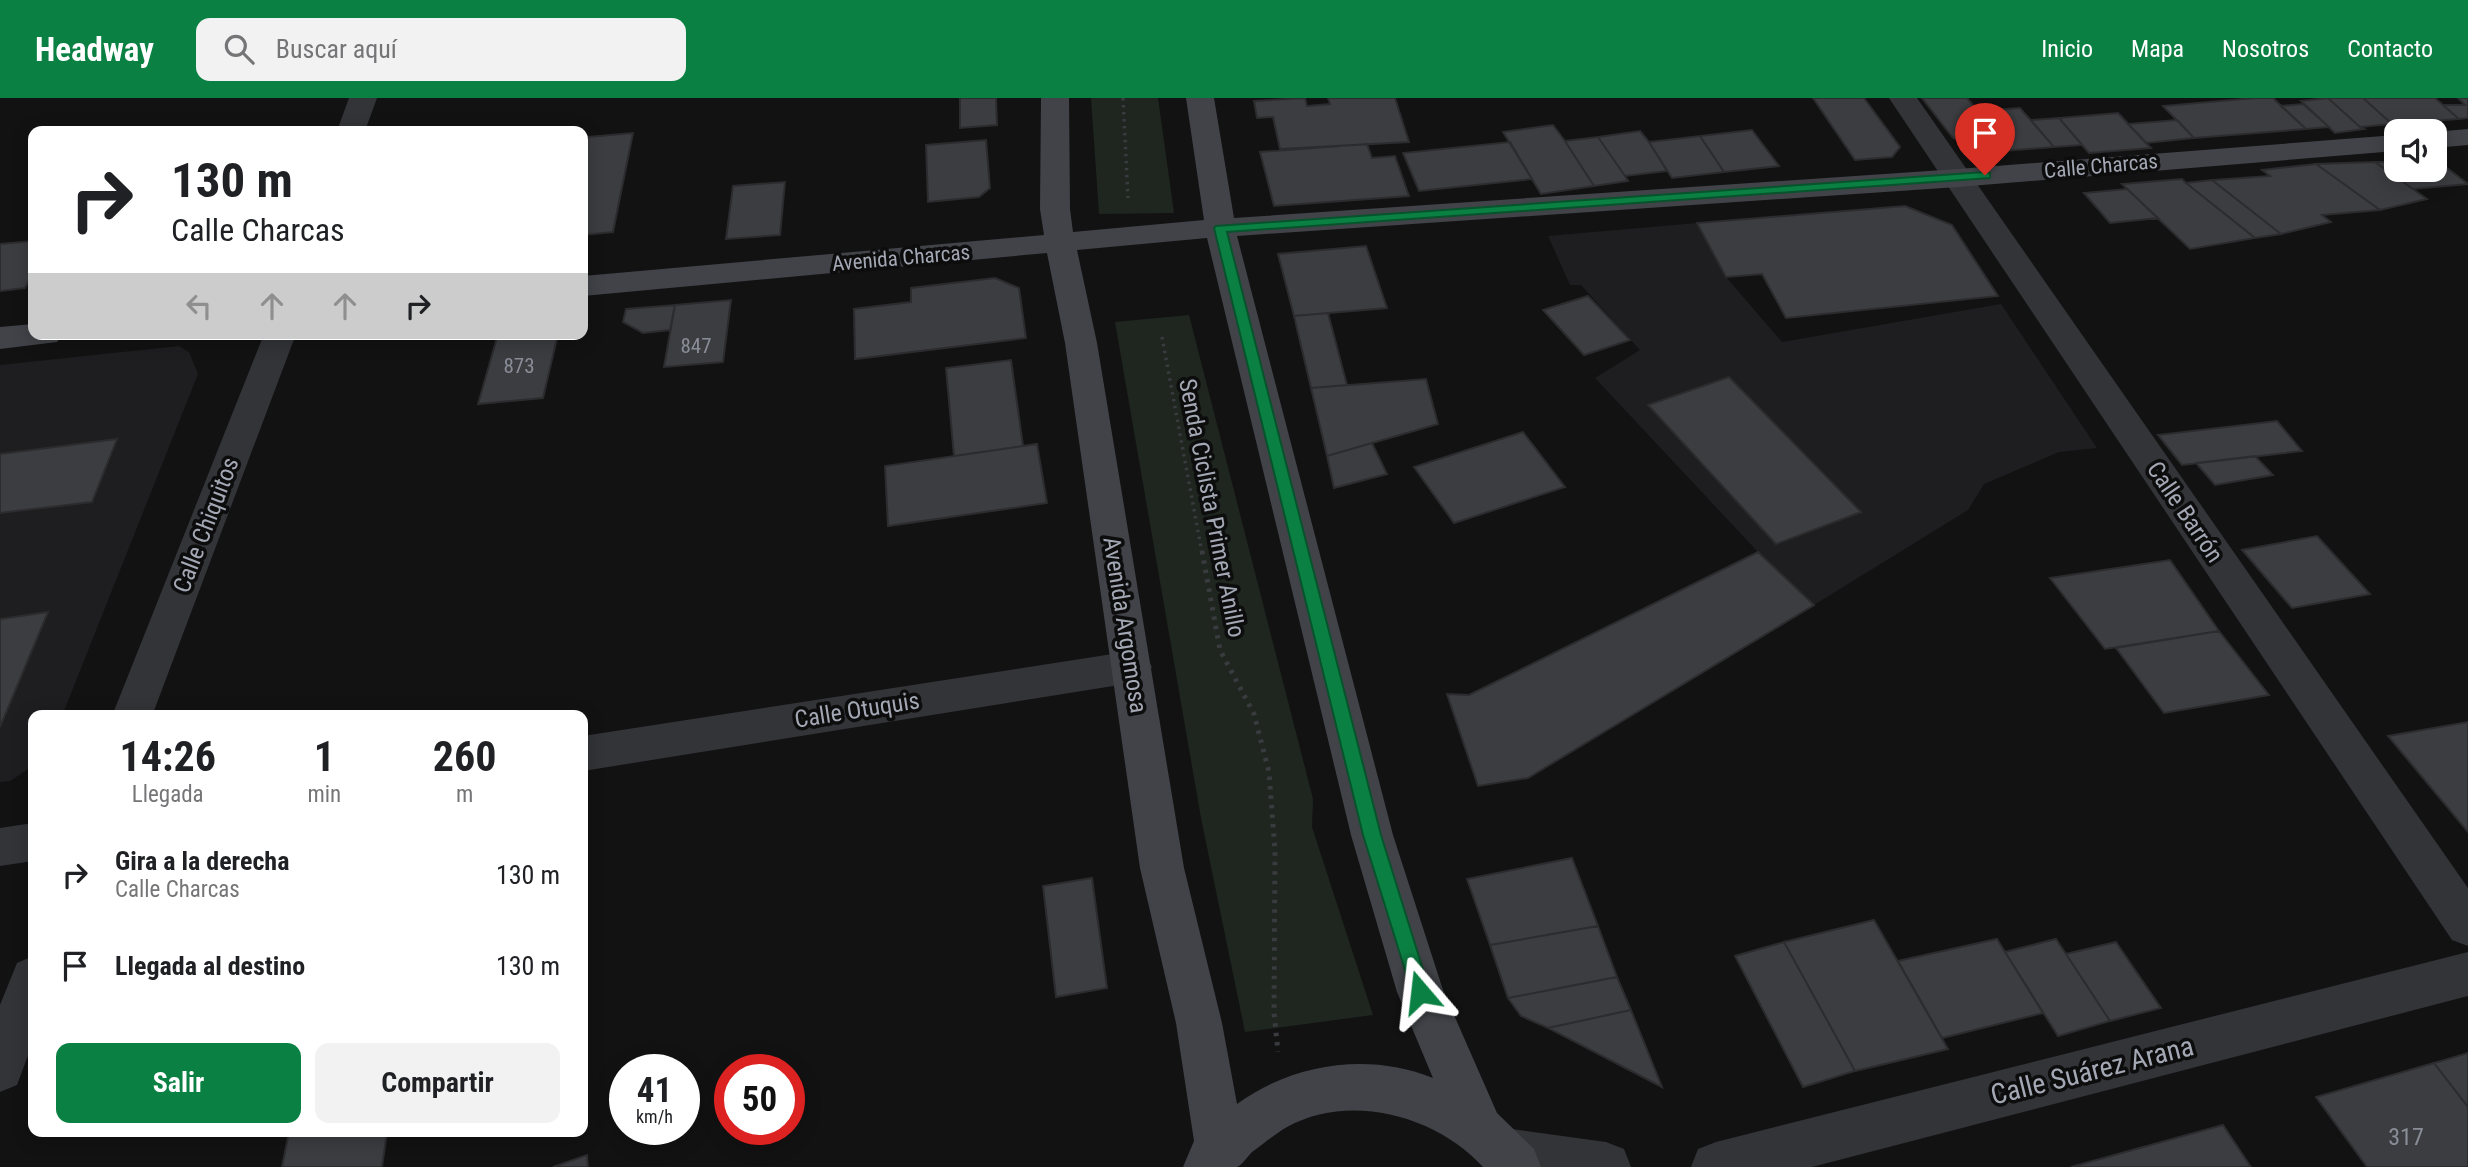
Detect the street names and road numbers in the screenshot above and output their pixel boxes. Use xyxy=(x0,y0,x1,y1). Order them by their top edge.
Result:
street label: Calle Charcas xyxy=(2043,149,2159,183)
street label: Avenida Charcas xyxy=(831,240,971,276)
street label: Senda Ciclista Primer Anillo xyxy=(1173,376,1251,640)
street label: Calle Chiquitos xyxy=(167,453,245,597)
street label: Calle Barrón xyxy=(2141,456,2229,568)
street label: Avenida Argomosa xyxy=(1097,535,1153,715)
street label: Calle Otuquis xyxy=(793,686,921,734)
street label: Calle Suárez Arana xyxy=(1987,1029,2197,1112)

